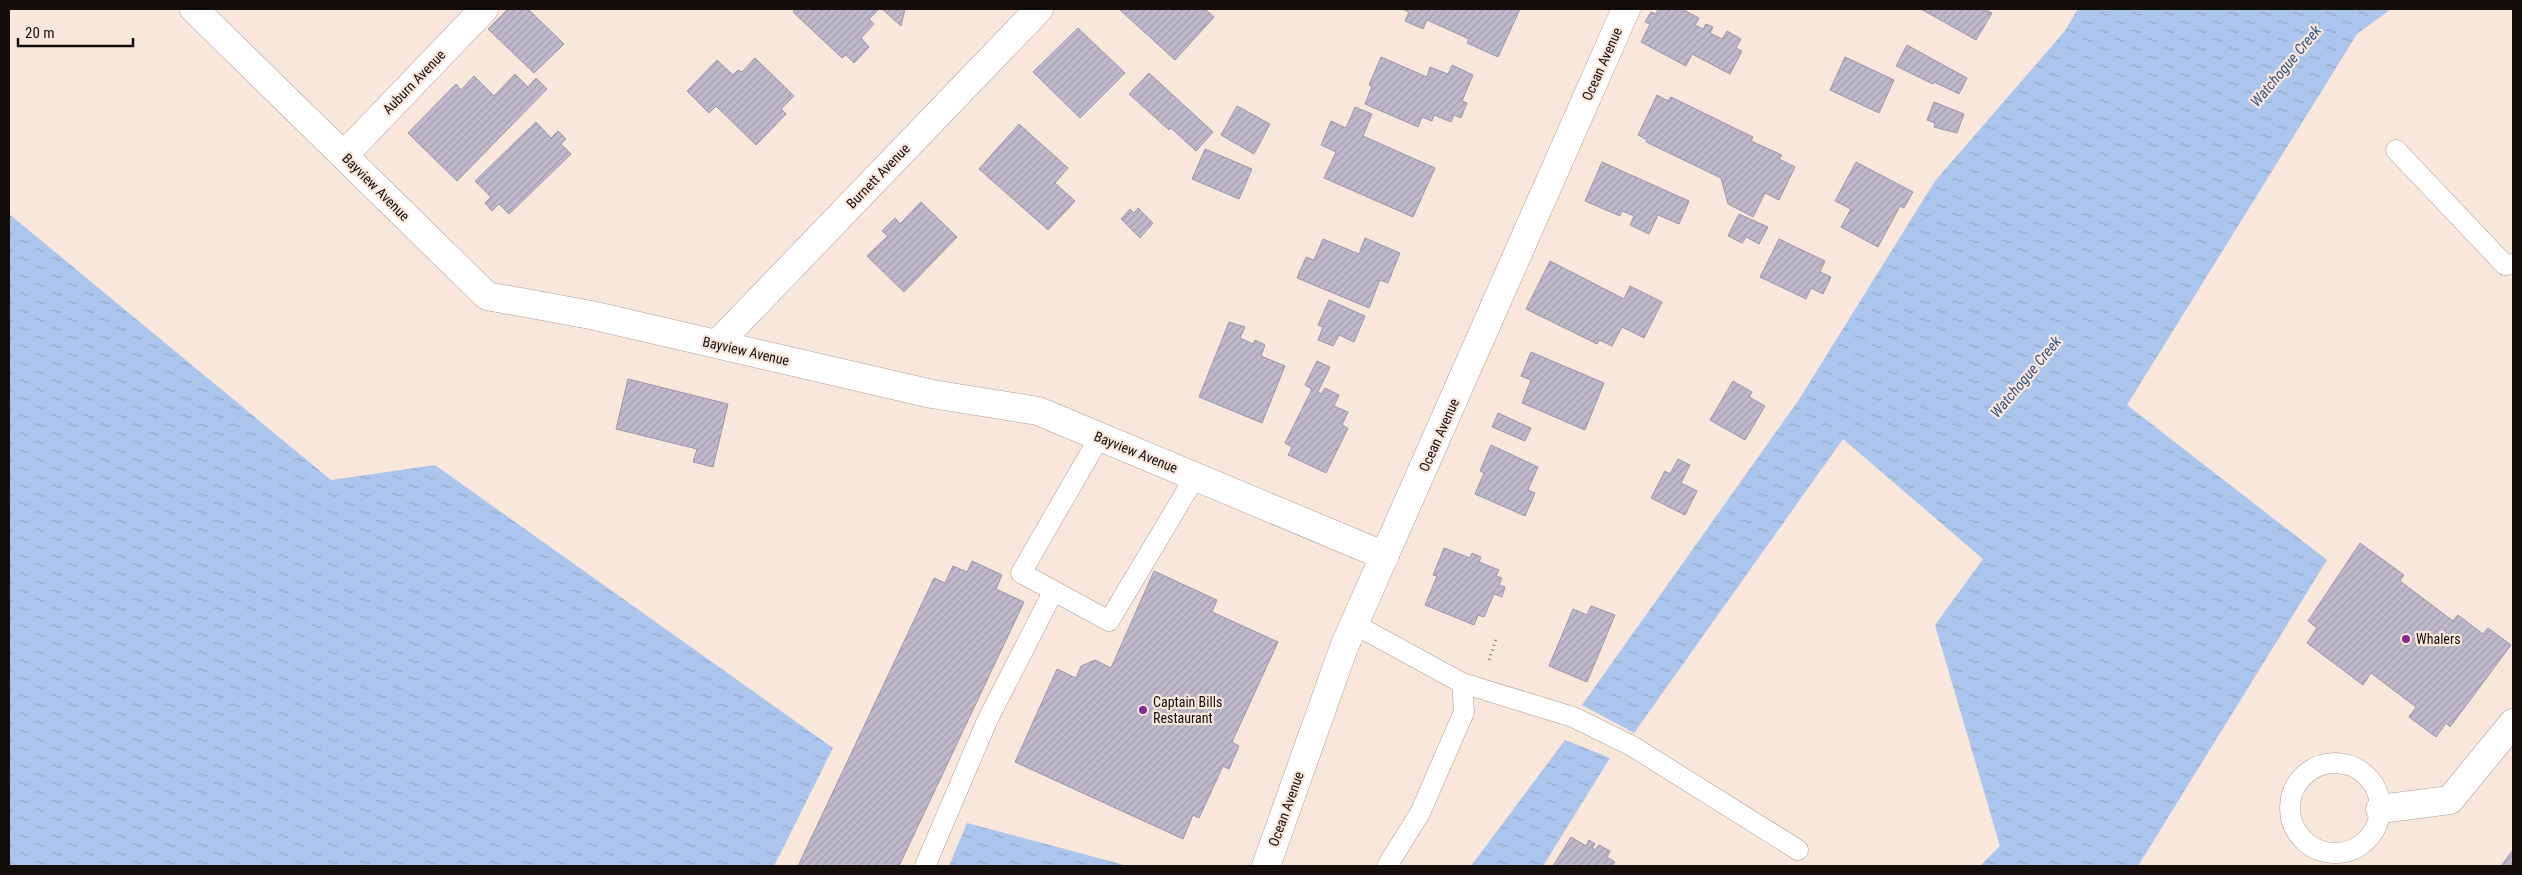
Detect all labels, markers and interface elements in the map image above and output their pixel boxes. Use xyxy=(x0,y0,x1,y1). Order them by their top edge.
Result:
scale bar xyxy=(18,15,132,47)
water label: Watchogue Creek xyxy=(2247,21,2325,110)
text: 20 m xyxy=(25,24,55,42)
street label: Ocean Avenue xyxy=(1579,25,1625,103)
street label: Auburn Avenue xyxy=(379,46,449,117)
street label: Burnett Avenue xyxy=(843,140,913,212)
street label: Bayview Avenue xyxy=(339,150,413,224)
water label: Watchogue Creek xyxy=(1987,332,2065,421)
street label: Bayview Avenue xyxy=(701,333,791,369)
street label: Ocean Avenue xyxy=(1416,396,1462,474)
street label: Bayview Avenue xyxy=(1092,428,1180,476)
place label: Whalers xyxy=(2416,631,2461,647)
marker: Whalers xyxy=(2400,633,2412,645)
place label: Captain Bills Restaurant xyxy=(1153,694,1222,726)
marker: Captain Bills Restaurant xyxy=(1137,704,1149,716)
street label: Ocean Avenue xyxy=(1265,769,1307,849)

